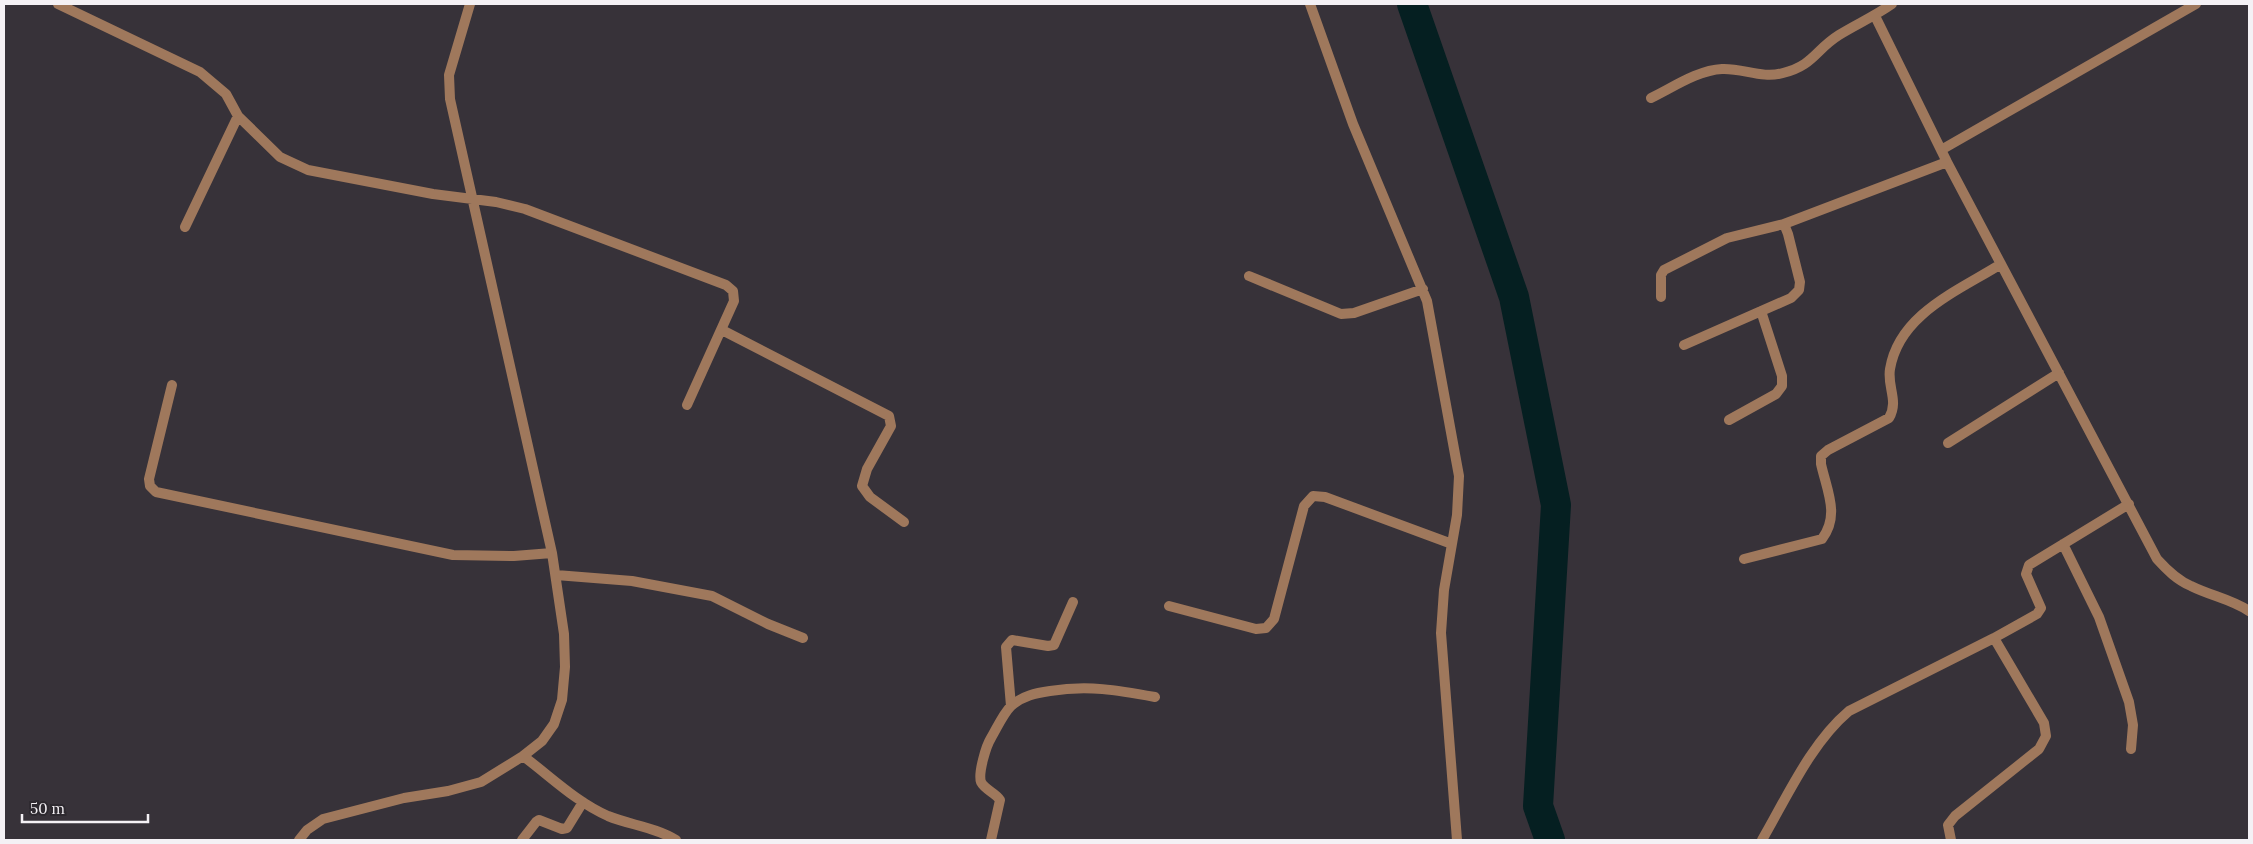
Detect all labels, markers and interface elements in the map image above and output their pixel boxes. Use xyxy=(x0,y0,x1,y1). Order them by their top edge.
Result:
scale bar xyxy=(22,792,149,824)
text: 50 m xyxy=(30,799,65,818)

